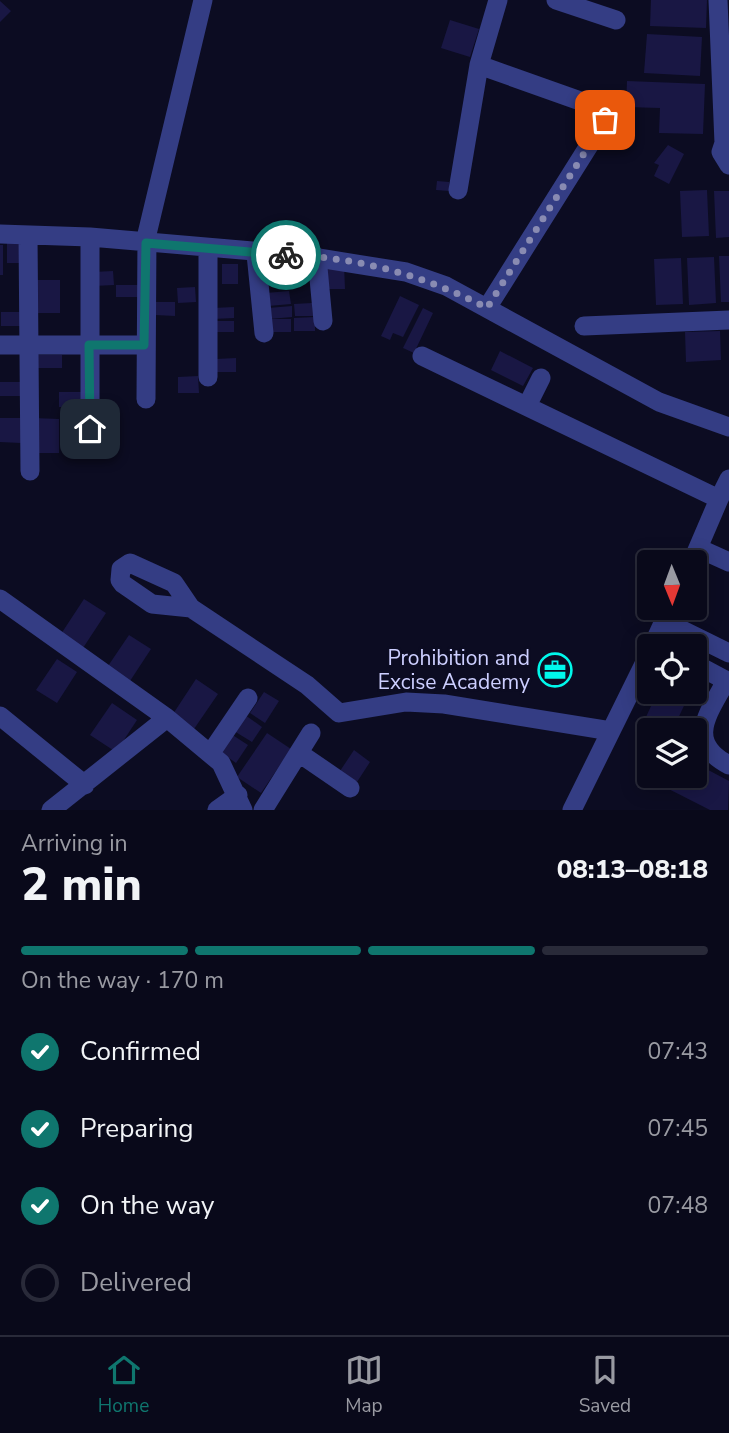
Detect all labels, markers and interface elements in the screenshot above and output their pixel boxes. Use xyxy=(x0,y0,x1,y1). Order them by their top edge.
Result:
pin xyxy=(575,90,635,150)
icon: bag xyxy=(586,101,624,139)
courier xyxy=(251,220,321,290)
icon: bike xyxy=(267,236,305,274)
pin xyxy=(60,399,120,459)
icon: home xyxy=(71,410,109,448)
north arrow xyxy=(637,550,707,620)
map controls xyxy=(637,550,707,788)
button: locate xyxy=(637,634,707,704)
place label: Prohibition and Excise Academy xyxy=(378,644,530,696)
office icon: Prohibition and Excise Academy xyxy=(536,651,574,689)
button: layers xyxy=(637,718,707,788)
text: Arriving in xyxy=(21,828,128,859)
text: 08:13–08:18 xyxy=(557,852,708,887)
text: 2 min xyxy=(21,853,142,916)
text: On the way · 170 m xyxy=(21,965,224,996)
icon: check xyxy=(21,1033,59,1071)
text: Confirmed xyxy=(80,1034,201,1069)
text: 07:43 xyxy=(648,1036,708,1067)
icon: check xyxy=(21,1110,59,1148)
text: Preparing xyxy=(80,1111,193,1146)
text: 07:45 xyxy=(648,1113,708,1144)
icon: check xyxy=(21,1187,59,1225)
text: On the way xyxy=(80,1188,214,1223)
text: 07:48 xyxy=(648,1190,708,1221)
text: Delivered xyxy=(80,1265,192,1300)
tab: Home xyxy=(98,1351,149,1419)
tab: Map xyxy=(345,1351,383,1419)
tab: Saved xyxy=(579,1351,631,1419)

